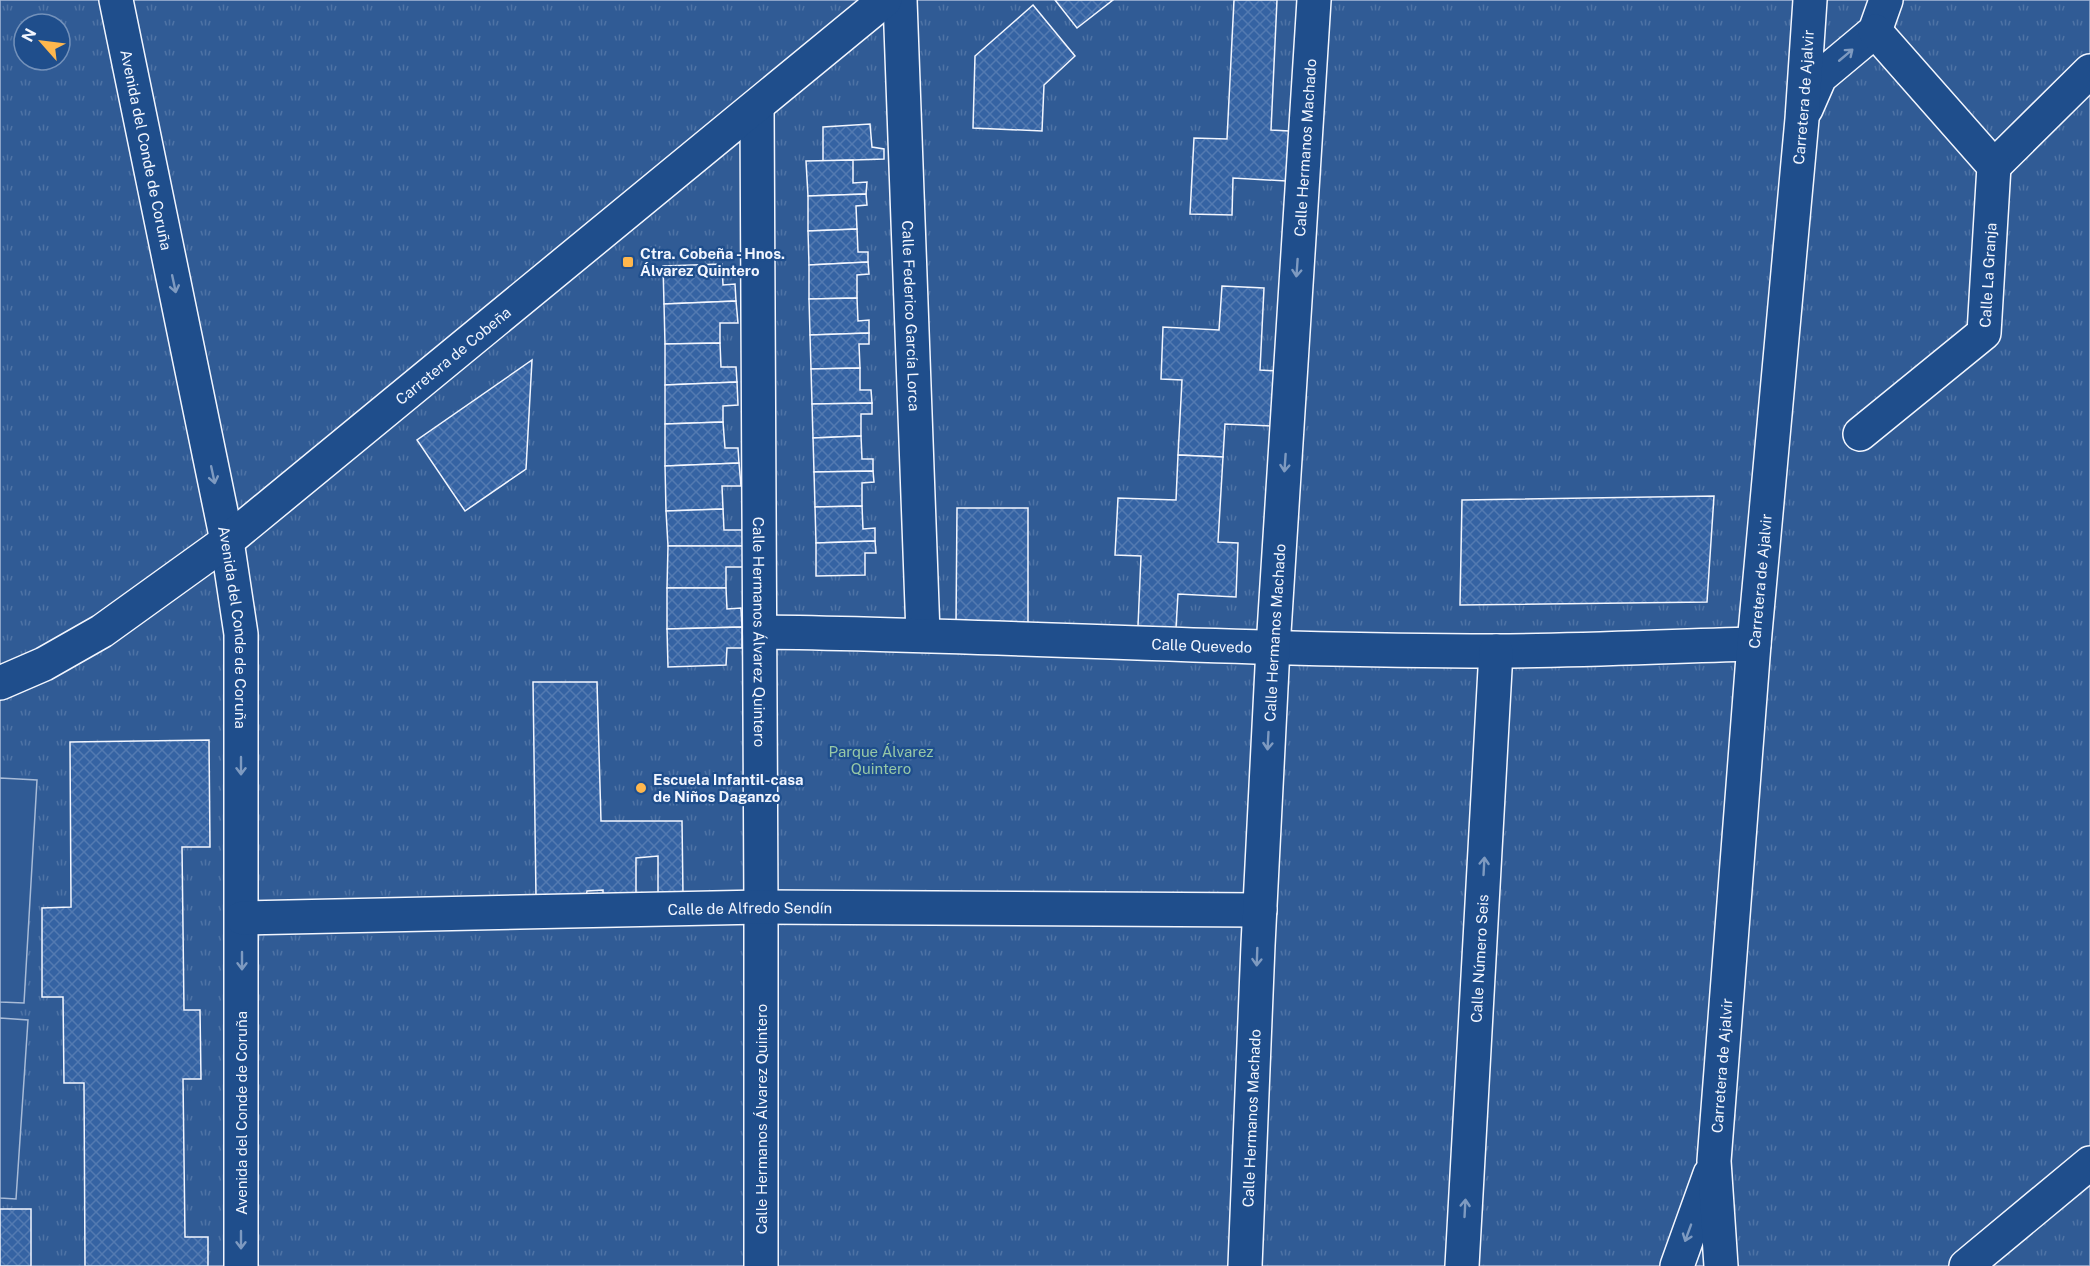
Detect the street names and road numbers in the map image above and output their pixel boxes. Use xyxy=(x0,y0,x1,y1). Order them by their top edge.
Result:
street label: Carretera de Ajalvir xyxy=(1789,29,1817,165)
street label: Avenida del Conde de Coruña xyxy=(118,48,176,252)
street label: Calle Hermanos Machado xyxy=(1291,58,1319,237)
street label: Calle Federico García Lorca xyxy=(899,220,923,412)
street label: Calle La Granja xyxy=(1976,222,1999,328)
street label: Carretera de Cobeña xyxy=(392,303,514,408)
street label: Carretera de Ajalvir xyxy=(1745,513,1774,649)
street label: Calle Hermanos Álvarez Quintero xyxy=(751,517,769,747)
street label: Avenida del Conde de Coruña xyxy=(216,524,250,729)
street label: Calle Hermanos Machado xyxy=(1261,543,1288,722)
street label: Calle Quevedo xyxy=(1151,635,1252,655)
street label: Calle Número Seis xyxy=(1467,894,1491,1023)
street label: Calle de Alfredo Sendín xyxy=(667,898,832,917)
street label: Carretera de Ajalvir xyxy=(1708,997,1735,1134)
street label: Calle Hermanos Álvarez Quintero xyxy=(753,1004,770,1234)
street label: Avenida del Conde de Coruña xyxy=(233,1011,250,1215)
street label: Calle Hermanos Machado xyxy=(1239,1029,1263,1208)

